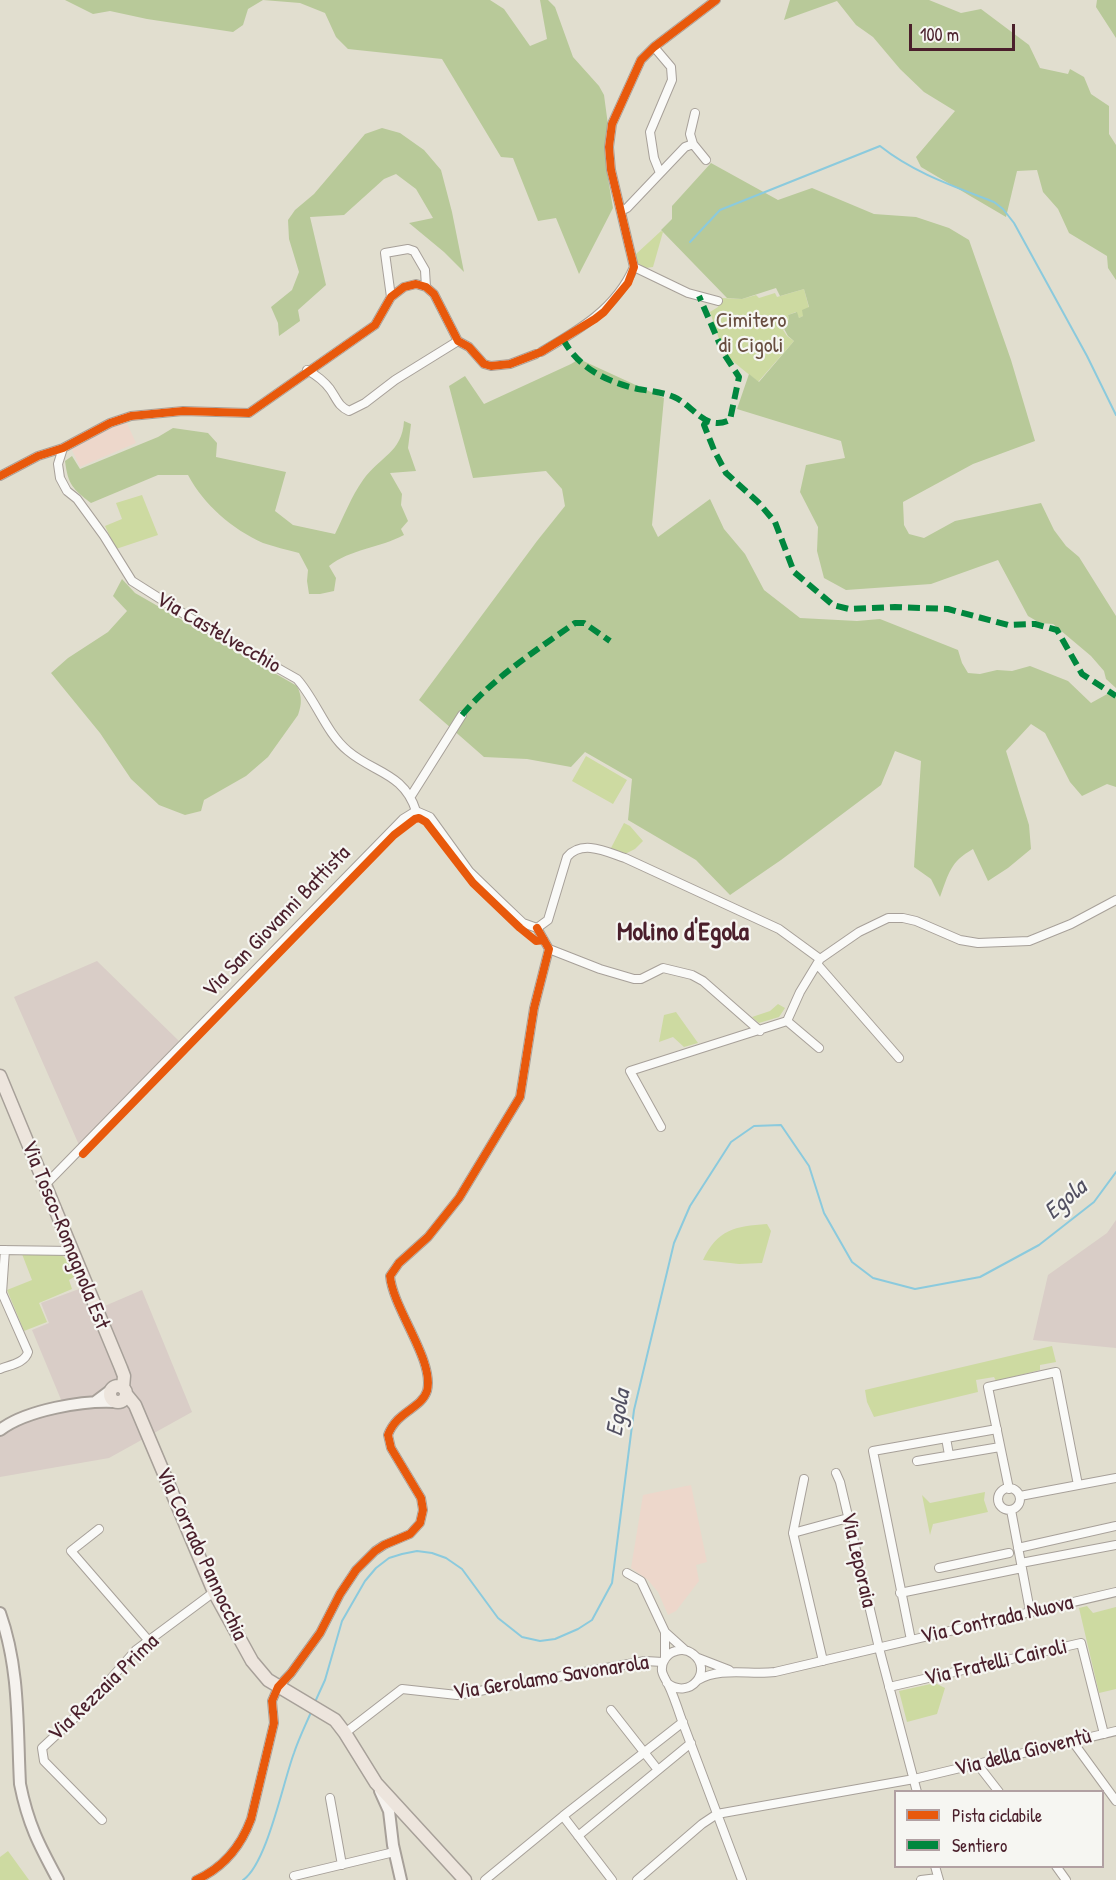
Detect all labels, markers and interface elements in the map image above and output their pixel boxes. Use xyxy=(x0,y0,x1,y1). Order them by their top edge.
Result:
scale bar xyxy=(912,12,1018,50)
text: 100 m xyxy=(920,22,959,47)
park label: Cimitero di Cigoli xyxy=(716,308,786,360)
street label: Via Castelvecchio xyxy=(151,587,285,679)
street label: Via San Giovanni Battista xyxy=(198,841,356,1003)
district label: Molino d'Egola xyxy=(617,917,749,949)
street label: Via Tosco-Romagnola Est xyxy=(15,1137,115,1333)
water label: Egola xyxy=(1039,1174,1093,1226)
water label: Egola xyxy=(601,1387,637,1439)
street label: Via Corrado Pannocchia xyxy=(149,1463,253,1645)
street label: Via Leporaia xyxy=(834,1510,882,1610)
street label: Via Contrada Nuova xyxy=(918,1590,1076,1650)
street label: Via Rezzaia Prima xyxy=(43,1629,165,1747)
street label: Via Fratelli Cairoli xyxy=(922,1634,1070,1692)
street label: Via Gerolamo Savonarola xyxy=(451,1649,651,1707)
street label: Via della Gioventù xyxy=(952,1723,1094,1783)
legend xyxy=(894,1790,1104,1868)
text: Pista ciclabile xyxy=(952,1803,1042,1828)
text: Sentiero xyxy=(952,1833,1007,1858)

